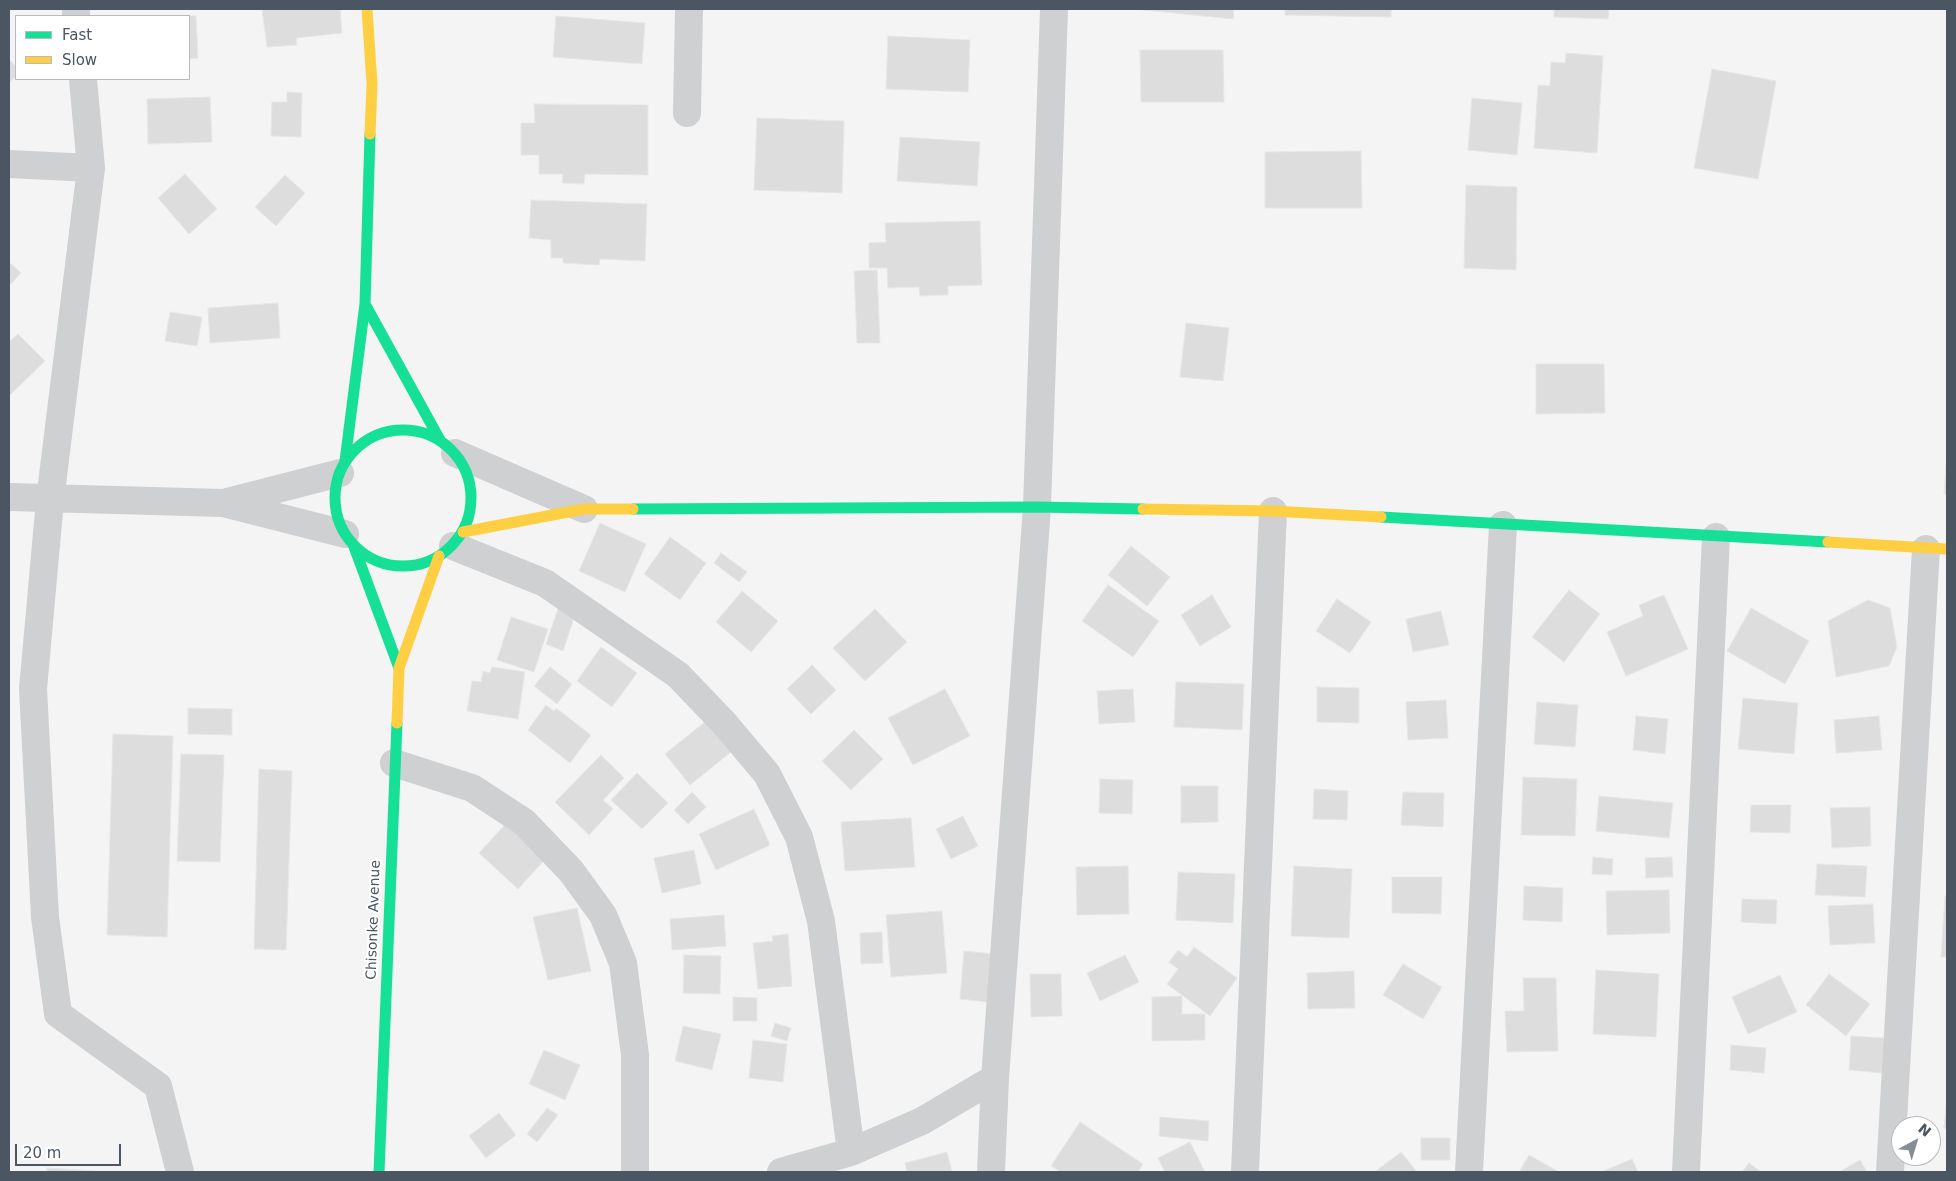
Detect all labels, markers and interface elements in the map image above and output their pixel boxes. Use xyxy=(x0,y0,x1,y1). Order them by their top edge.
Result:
legend xyxy=(15,15,190,80)
text: Fast xyxy=(62,26,92,44)
text: Slow xyxy=(62,51,97,69)
street label: Chisonke Avenue xyxy=(364,860,384,980)
north arrow xyxy=(1891,1116,1941,1166)
text: N xyxy=(1915,1120,1934,1140)
scale bar xyxy=(18,1134,124,1166)
text: 20 m xyxy=(23,1144,61,1162)

